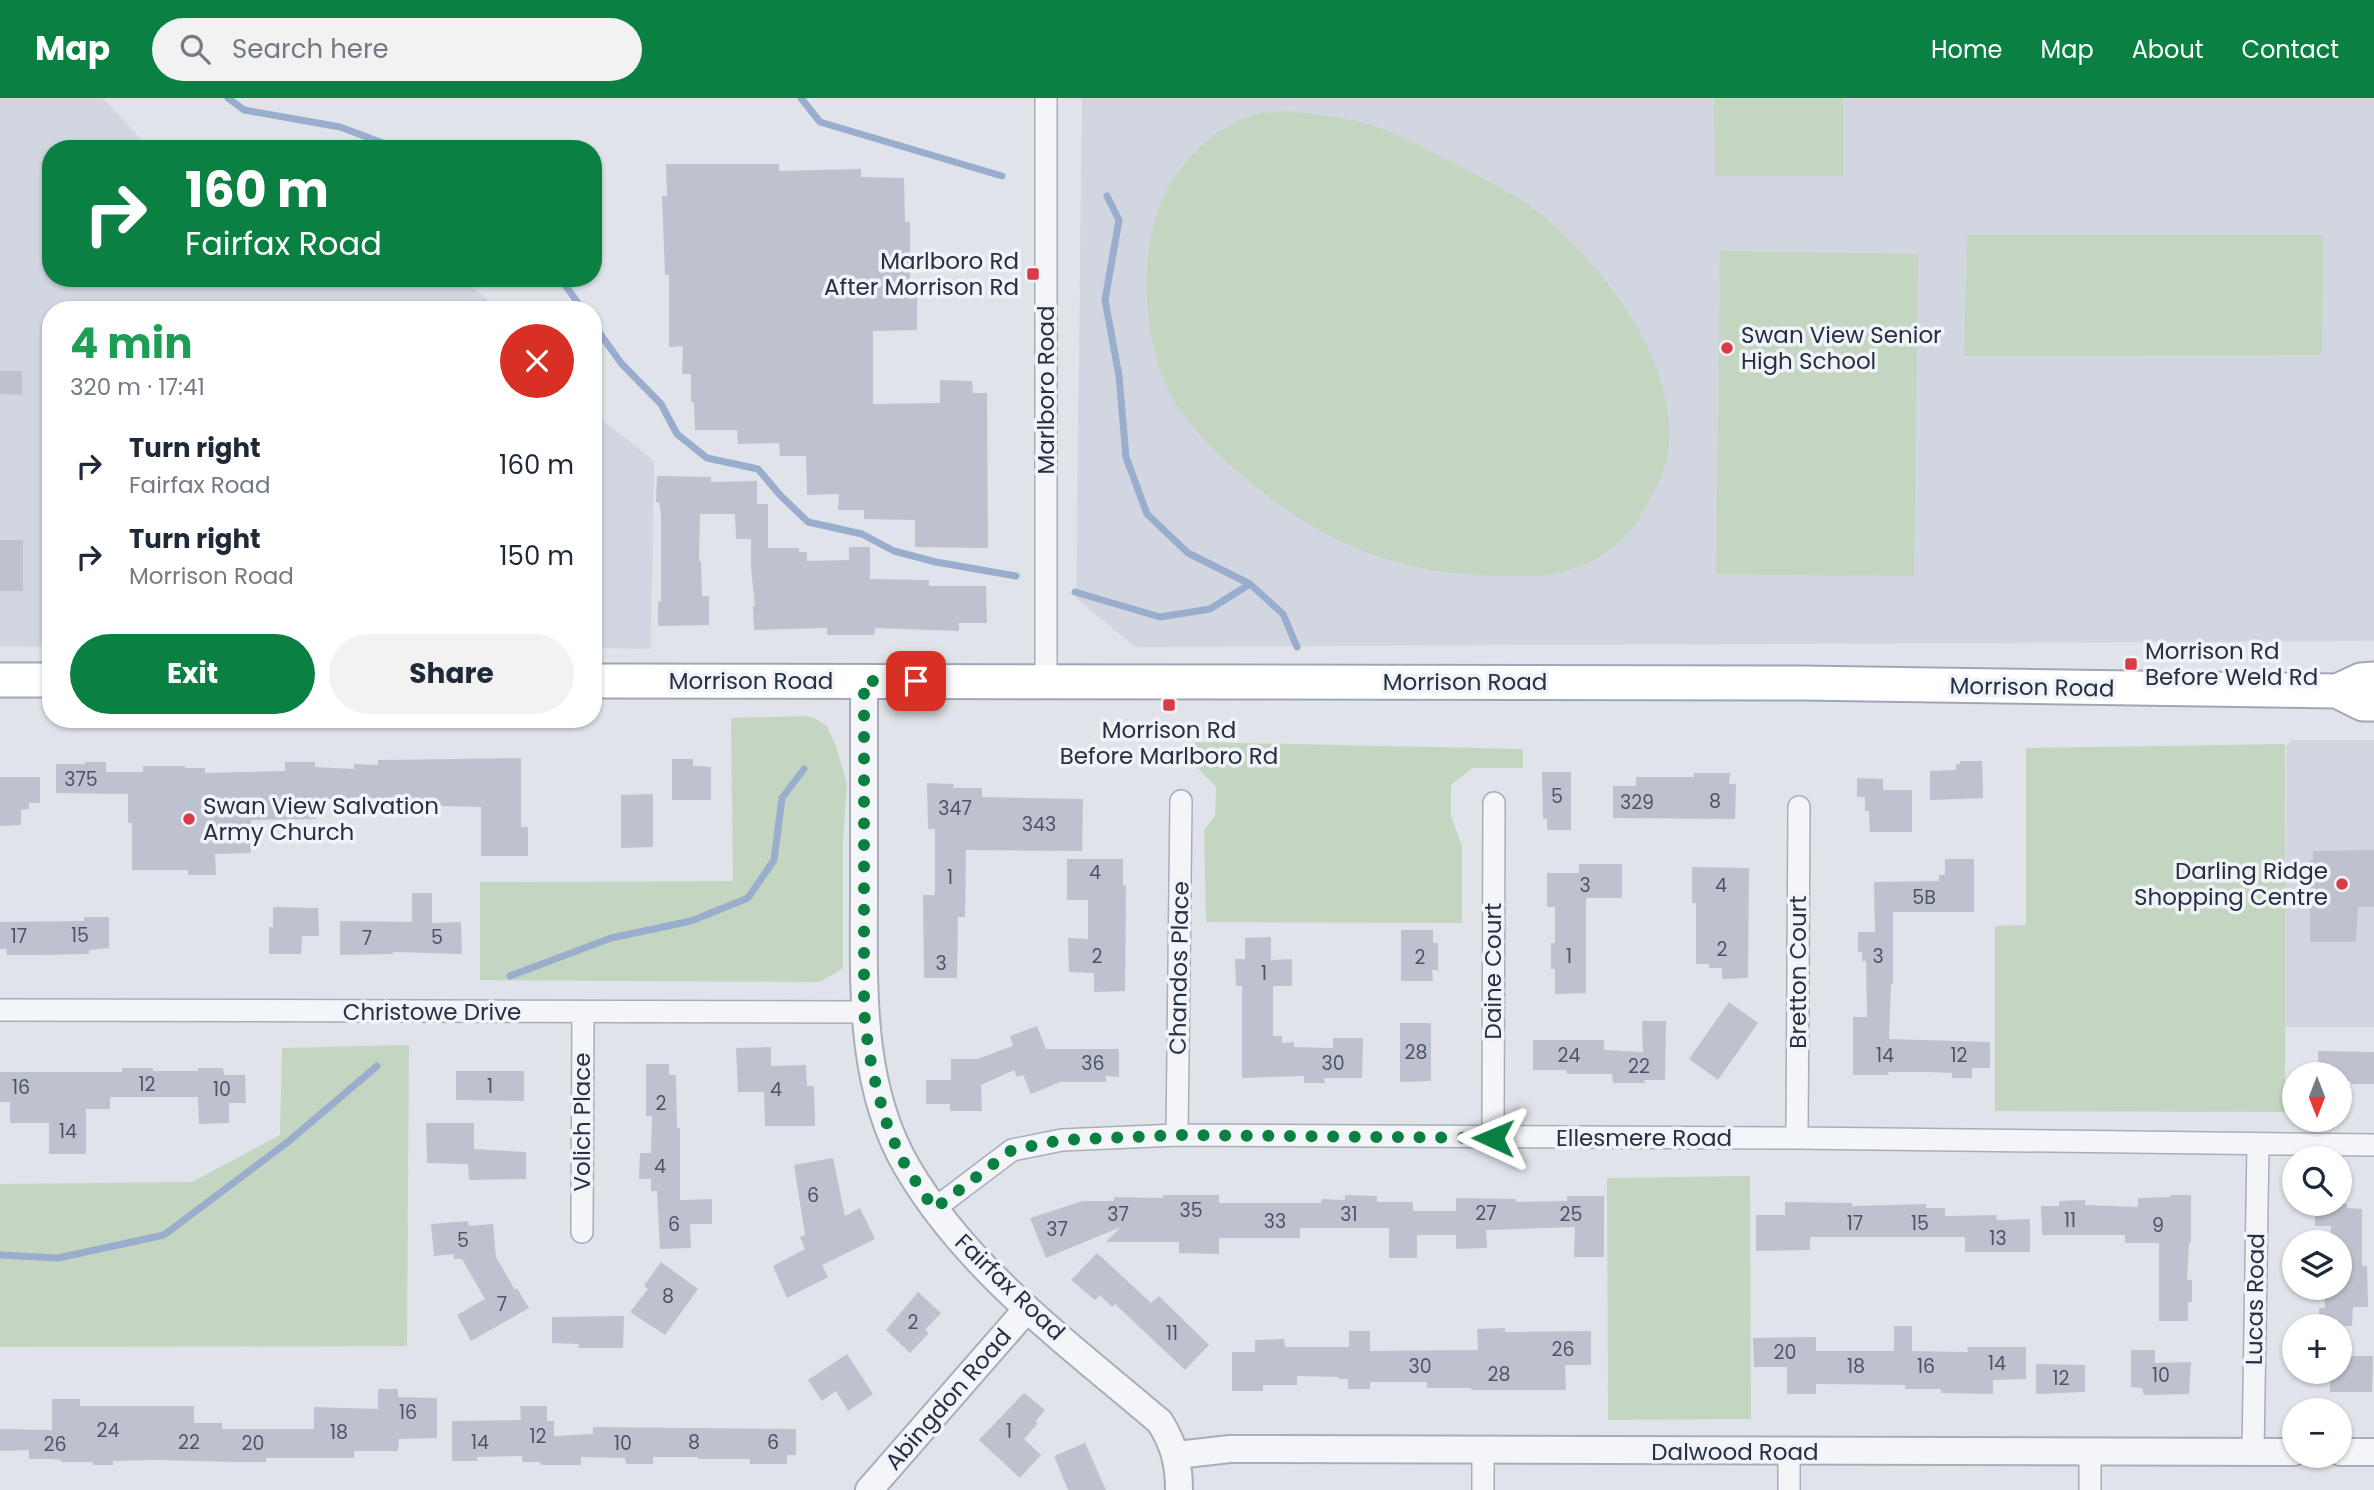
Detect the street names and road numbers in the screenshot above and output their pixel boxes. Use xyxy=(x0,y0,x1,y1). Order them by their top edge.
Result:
street label: Marlboro Road xyxy=(1030,305,1062,475)
street label: Morrison Road xyxy=(669,665,833,697)
street label: Morrison Road xyxy=(1383,666,1547,698)
street label: Morrison Road xyxy=(1949,670,2115,704)
street label: Chandos Place xyxy=(1161,881,1197,1055)
street label: Bretton Court xyxy=(1782,895,1814,1049)
street label: Daine Court xyxy=(1477,903,1509,1039)
street label: Christowe Drive xyxy=(343,996,521,1028)
street label: Volich Place xyxy=(566,1052,598,1192)
street label: Ellesmere Road xyxy=(1556,1122,1732,1154)
street label: Fairfax Road xyxy=(948,1226,1072,1348)
street label: Lucas Road xyxy=(2238,1233,2272,1365)
street label: Abingdon Road xyxy=(878,1321,1018,1477)
street label: Dalwood Road xyxy=(1651,1436,1819,1468)

